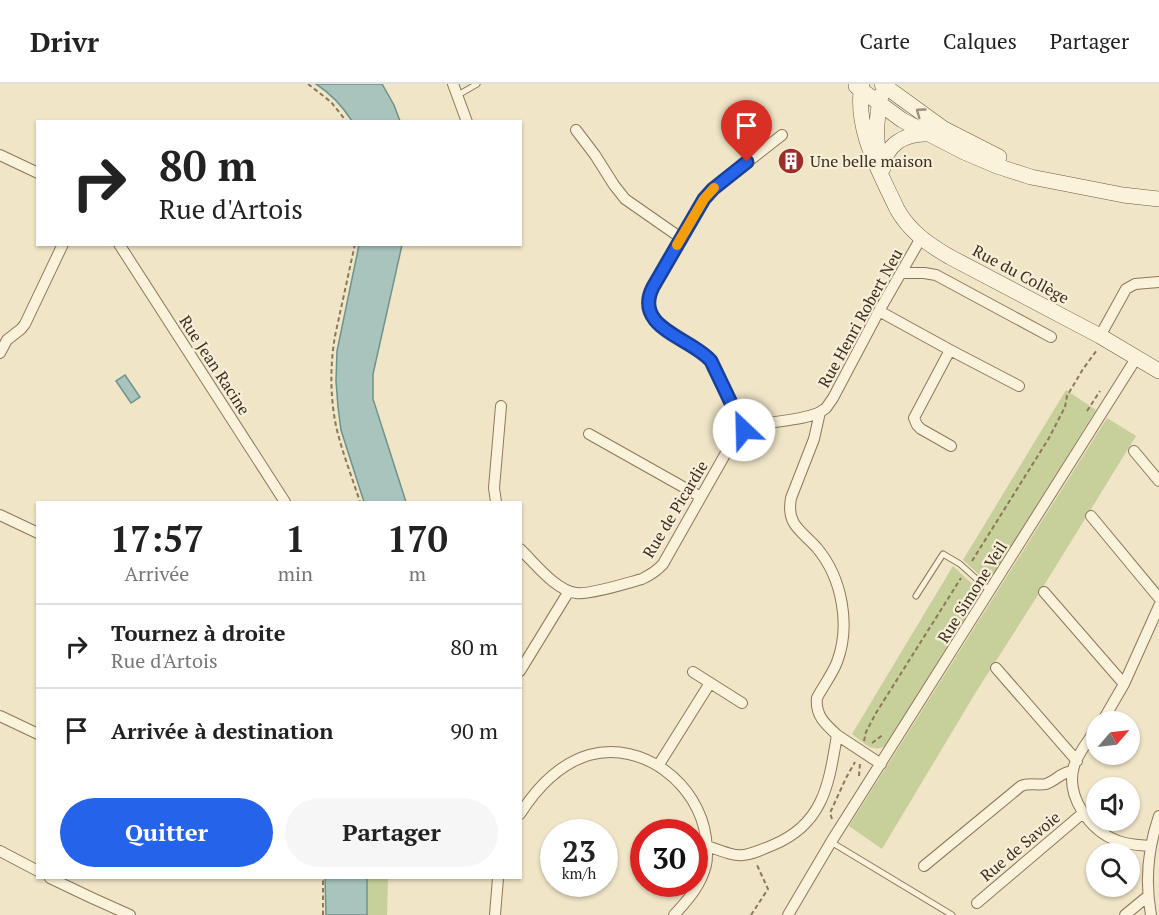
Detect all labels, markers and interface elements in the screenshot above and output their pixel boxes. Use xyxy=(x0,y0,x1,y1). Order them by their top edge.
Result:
text: Drivr xyxy=(30,23,99,60)
text: Carte xyxy=(860,27,910,55)
text: Calques xyxy=(943,27,1017,55)
text: Partager xyxy=(1050,27,1129,55)
pin xyxy=(721,100,772,162)
one-way arrow xyxy=(915,108,926,119)
icon: arrive xyxy=(730,109,763,142)
text: 80 m xyxy=(159,137,257,193)
icon: right xyxy=(60,144,138,222)
building icon: Une belle maison xyxy=(776,146,806,176)
place label: Une belle maison xyxy=(810,150,933,172)
text: Rue d'Artois xyxy=(159,191,303,227)
street label: Rue du Collège xyxy=(969,239,1073,309)
street label: Rue Henri Robert Neu xyxy=(813,245,907,391)
street label: Rue Jean Racine xyxy=(175,311,255,419)
position arrow xyxy=(712,398,776,462)
street label: Rue de Picardie xyxy=(637,456,713,562)
text: 17:57 xyxy=(110,515,204,562)
text: 1 xyxy=(285,515,306,562)
text: 170 xyxy=(387,515,448,562)
street label: Rue Simone Veil xyxy=(932,537,1012,647)
text: Arrivée xyxy=(124,560,189,587)
text: min xyxy=(278,560,313,587)
text: m xyxy=(409,560,426,587)
text: Tournez à droite xyxy=(111,618,286,647)
icon: right xyxy=(60,630,93,663)
text: 80 m xyxy=(450,632,498,661)
text: Rue d'Artois xyxy=(111,647,218,674)
north arrow xyxy=(1086,711,1140,765)
map controls xyxy=(1086,711,1140,897)
icon: arrive xyxy=(60,714,93,747)
text: Arrivée à destination xyxy=(111,716,333,745)
text: 90 m xyxy=(450,716,498,745)
button: sound xyxy=(1086,777,1140,831)
button: Quitter xyxy=(60,798,273,867)
button: Partager xyxy=(285,798,498,867)
street label: Rue de Savoie xyxy=(975,806,1065,886)
speed limit sign: 30 xyxy=(630,819,708,897)
text: 23 xyxy=(562,831,596,871)
button: search xyxy=(1086,843,1140,897)
text: km/h xyxy=(562,863,596,883)

